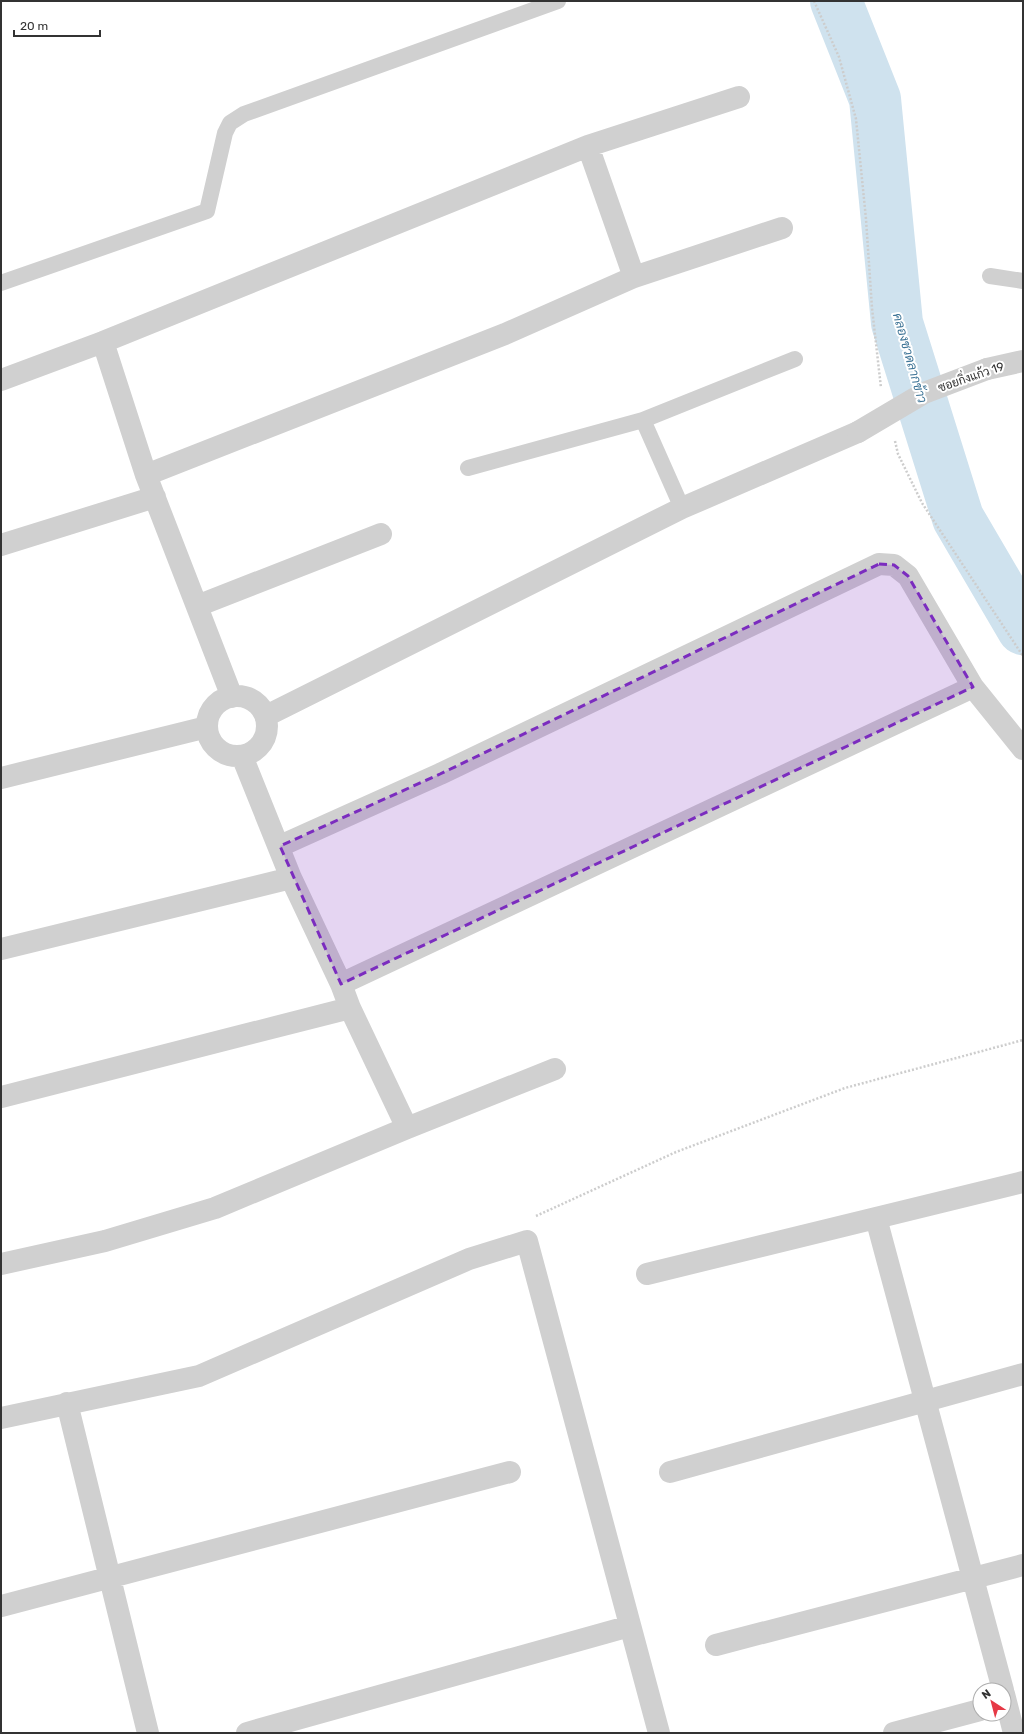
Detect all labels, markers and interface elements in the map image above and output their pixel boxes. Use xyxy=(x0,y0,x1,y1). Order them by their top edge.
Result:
scale bar xyxy=(14,12,100,38)
text: 20 m xyxy=(20,19,48,33)
water label: คลองชวดลากข้าว xyxy=(890,311,931,405)
street label: ซอยกิ่งแก้ว 19 xyxy=(935,356,1006,395)
north arrow xyxy=(972,1682,1012,1722)
text: N xyxy=(979,1687,994,1702)

